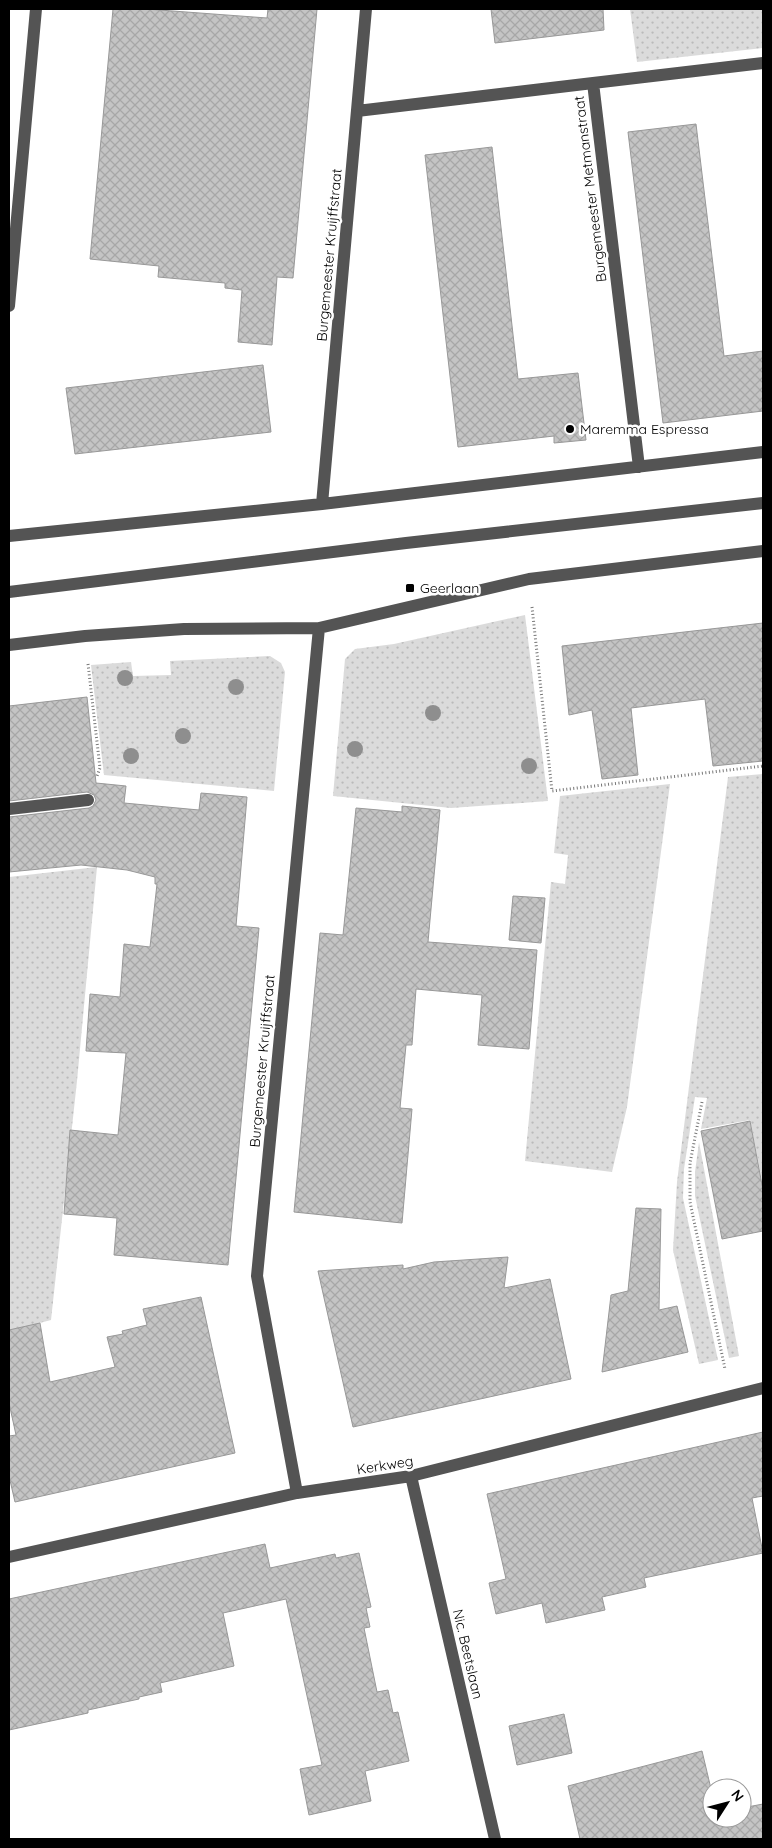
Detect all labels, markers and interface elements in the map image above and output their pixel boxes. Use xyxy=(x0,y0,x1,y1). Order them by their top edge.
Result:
street label: Burgemeester Metmanstraat xyxy=(570,95,610,283)
street label: Burgemeester Kruijffstraat xyxy=(312,168,346,342)
place label: Maremma Espressa xyxy=(580,420,709,438)
marker: Maremma Espressa xyxy=(564,423,576,435)
place label: Geerlaan xyxy=(420,579,479,597)
marker: Geerlaan xyxy=(404,582,416,594)
street label: Burgemeester Kruijffstraat xyxy=(245,974,279,1148)
street label: Kerkweg xyxy=(355,1452,415,1478)
street label: Nic. Beetslaan xyxy=(449,1607,487,1701)
north arrow xyxy=(702,1778,752,1828)
text: N xyxy=(727,1786,748,1805)

